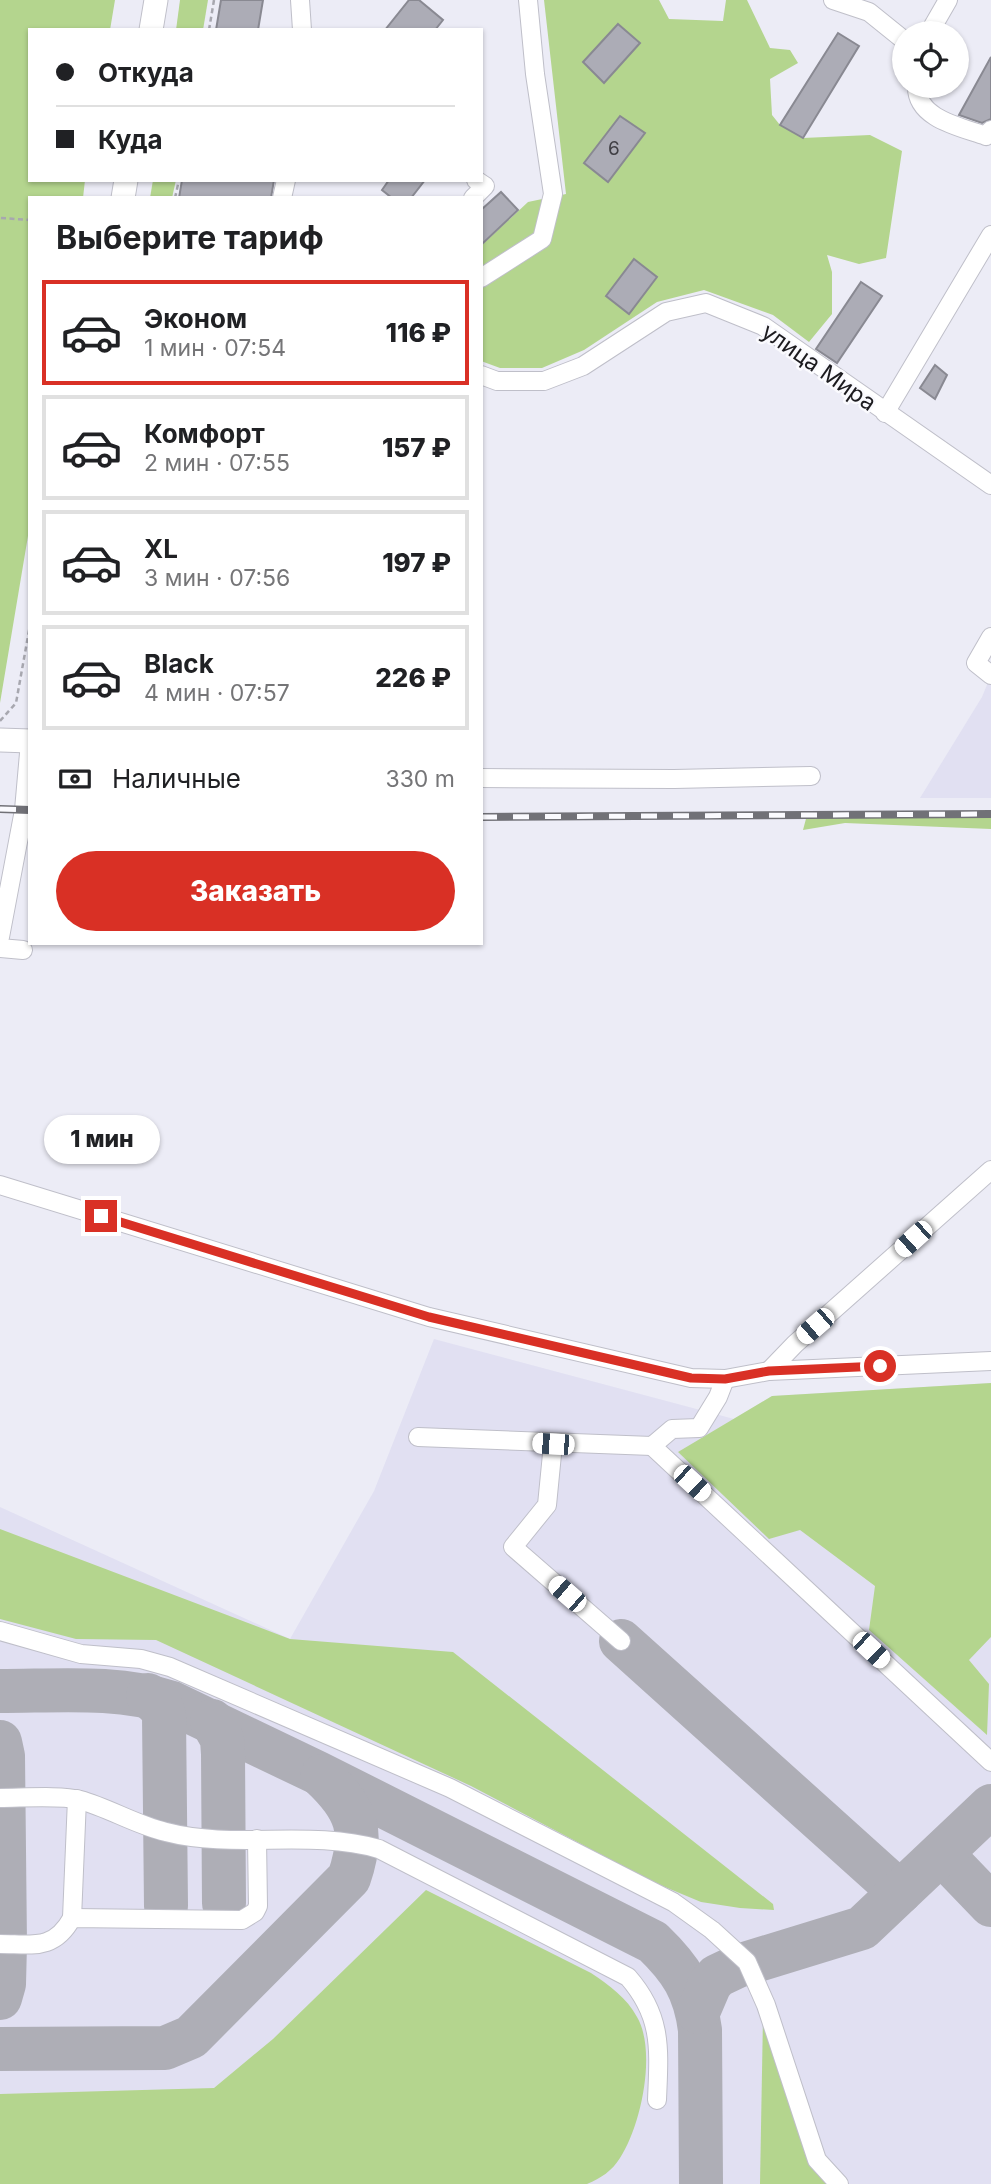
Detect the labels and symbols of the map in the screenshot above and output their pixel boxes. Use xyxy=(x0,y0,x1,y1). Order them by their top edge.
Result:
house number: 6 xyxy=(608,137,620,160)
street label: улица Мира xyxy=(756,317,882,417)
callout: 1 мин xyxy=(43,1114,159,1164)
route end xyxy=(85,1200,117,1232)
car xyxy=(891,1217,936,1261)
car xyxy=(793,1304,838,1348)
route start xyxy=(864,1350,896,1382)
car xyxy=(532,1432,575,1456)
car xyxy=(670,1461,715,1505)
car xyxy=(545,1572,590,1616)
car xyxy=(849,1628,894,1672)

